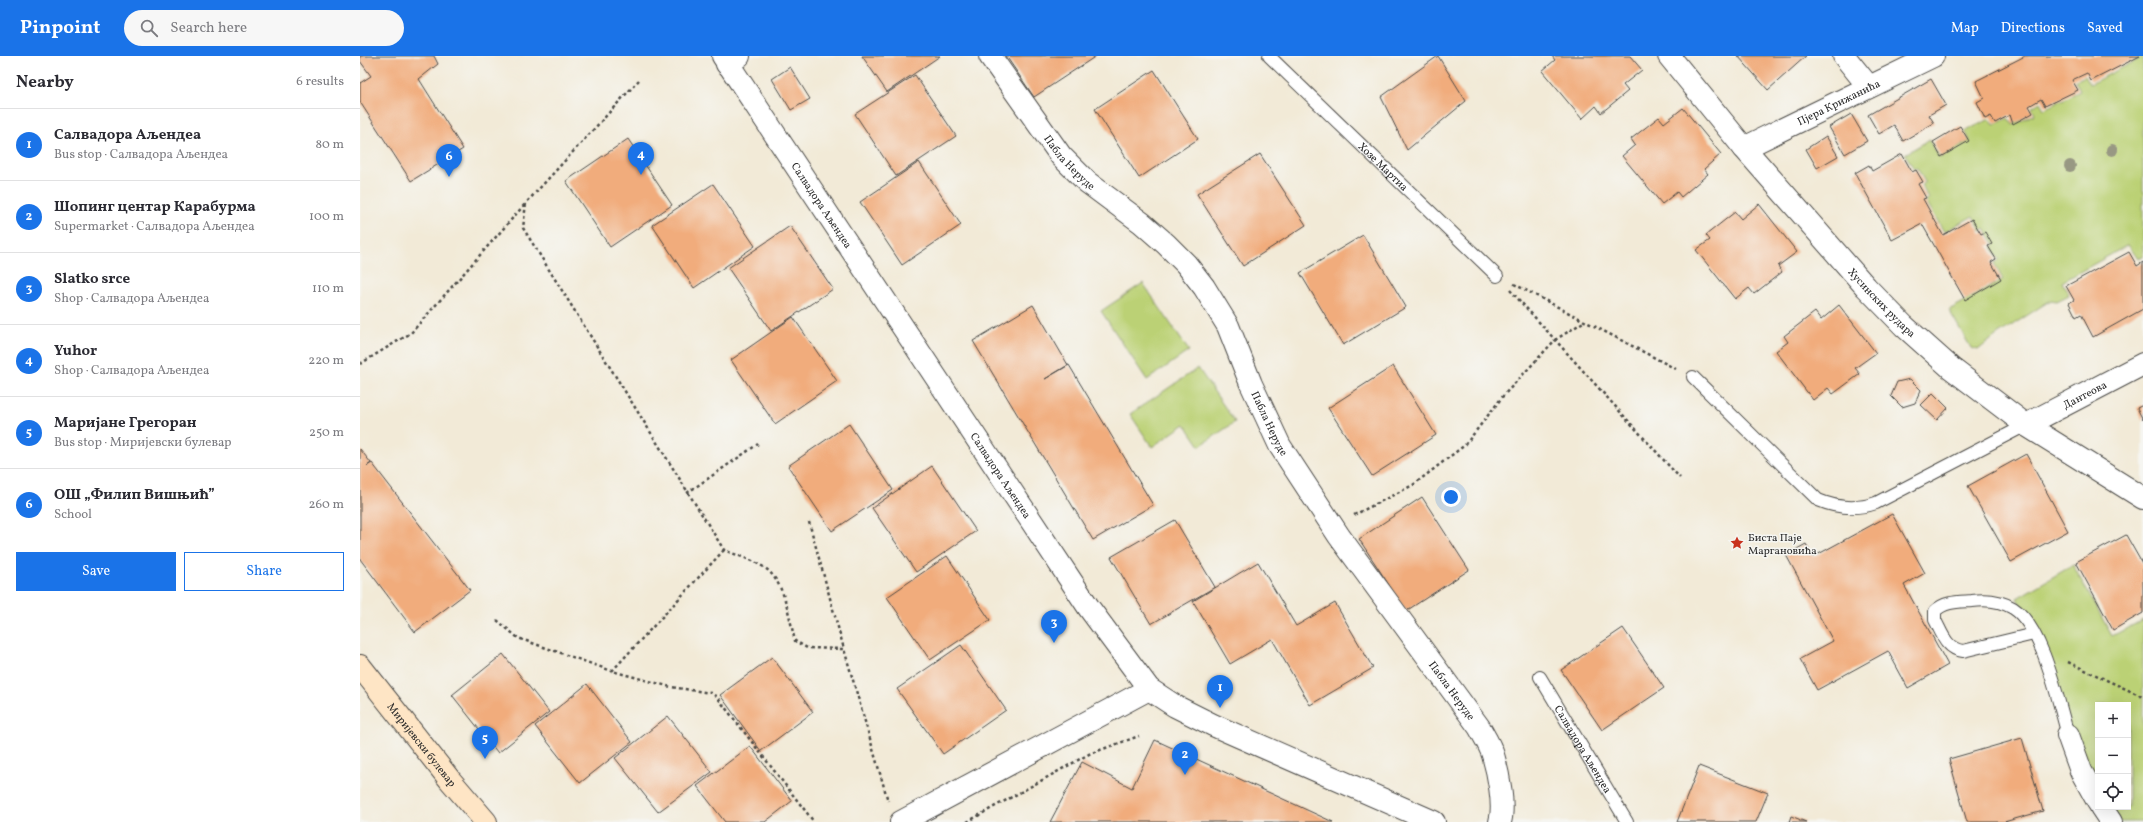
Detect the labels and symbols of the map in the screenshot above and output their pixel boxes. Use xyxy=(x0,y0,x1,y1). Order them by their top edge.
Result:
street label: Пјера Крижанића xyxy=(1795,77,1884,130)
street label: Пабла Неруде xyxy=(1039,132,1097,194)
street label: Хозе Мартиа xyxy=(1354,140,1411,196)
pin: 4 xyxy=(628,142,654,175)
pin: 6 xyxy=(436,144,462,177)
street label: Салвадора Аљендеа xyxy=(787,160,855,252)
street label: Хусинских рудара xyxy=(1844,266,1918,342)
street label: Дантеова xyxy=(2061,378,2110,414)
street label: Пабла Неруде xyxy=(1246,389,1290,459)
street label: Салвадора Аљендеа xyxy=(966,430,1034,522)
your location xyxy=(1441,487,1461,507)
place label: Биста Паје Маргановића xyxy=(1748,531,1817,559)
place icon: Биста Паје Маргановића xyxy=(1729,535,1745,551)
pin: 3 xyxy=(1041,610,1067,643)
street label: Пабла Неруде xyxy=(1424,659,1478,724)
pin: 1 xyxy=(1207,675,1233,708)
street label: Миријевски булевар xyxy=(383,700,459,791)
street label: Салвадора Аљендеа xyxy=(1550,703,1614,797)
pin: 5 xyxy=(472,726,498,759)
pin: 2 xyxy=(1172,742,1198,775)

